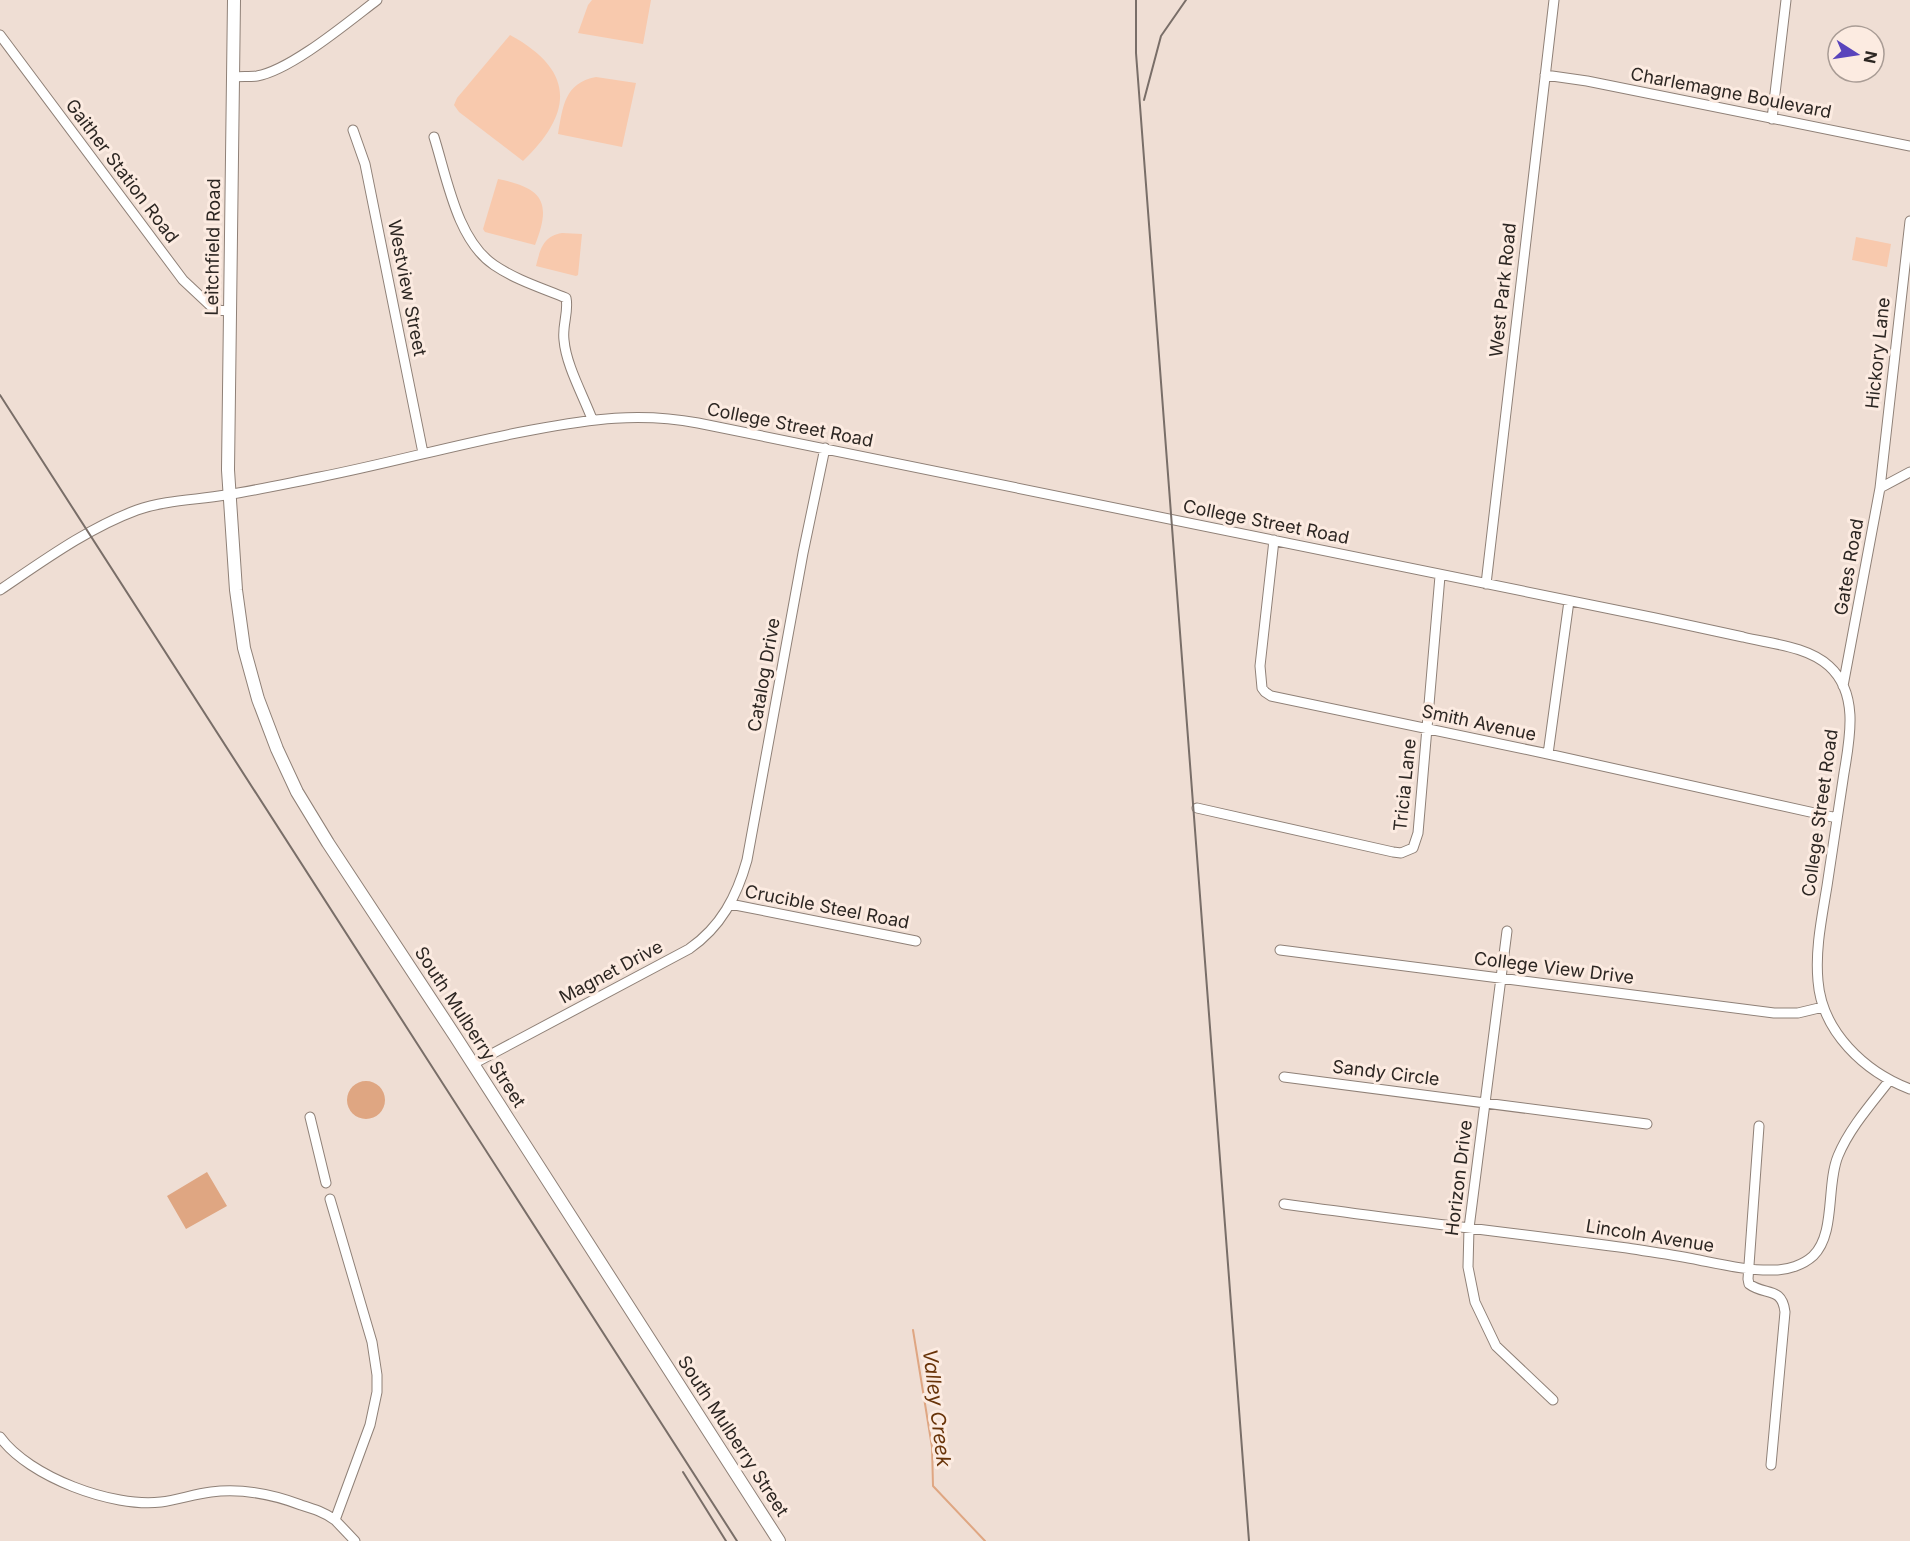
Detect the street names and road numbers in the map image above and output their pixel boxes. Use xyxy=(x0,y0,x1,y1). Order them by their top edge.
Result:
street label: Charlemagne Boulevard xyxy=(1629,63,1833,122)
street label: Gaither Station Road xyxy=(61,95,183,247)
street label: Leitchfield Road xyxy=(201,178,224,316)
street label: Westview Street xyxy=(384,218,431,358)
street label: West Park Road xyxy=(1485,222,1520,358)
street label: Hickory Lane xyxy=(1861,296,1894,410)
street label: College Street Road xyxy=(705,398,875,451)
street label: College Street Road xyxy=(1181,495,1351,548)
street label: Gates Road xyxy=(1830,517,1867,617)
street label: Catalog Drive xyxy=(743,616,784,733)
street label: Smith Avenue xyxy=(1420,700,1538,745)
street label: College Street Road xyxy=(1797,728,1842,898)
street label: Tricia Lane xyxy=(1389,737,1420,832)
street label: Crucible Steel Road xyxy=(743,880,911,933)
street label: Magnet Drive xyxy=(555,935,666,1008)
street label: South Mulberry Street xyxy=(411,942,530,1111)
street label: College View Drive xyxy=(1473,947,1635,988)
street label: Sandy Circle xyxy=(1331,1056,1441,1089)
street label: Horizon Drive xyxy=(1441,1119,1476,1237)
street label: Lincoln Avenue xyxy=(1584,1215,1716,1256)
street label: South Mulberry Street xyxy=(674,1351,793,1520)

